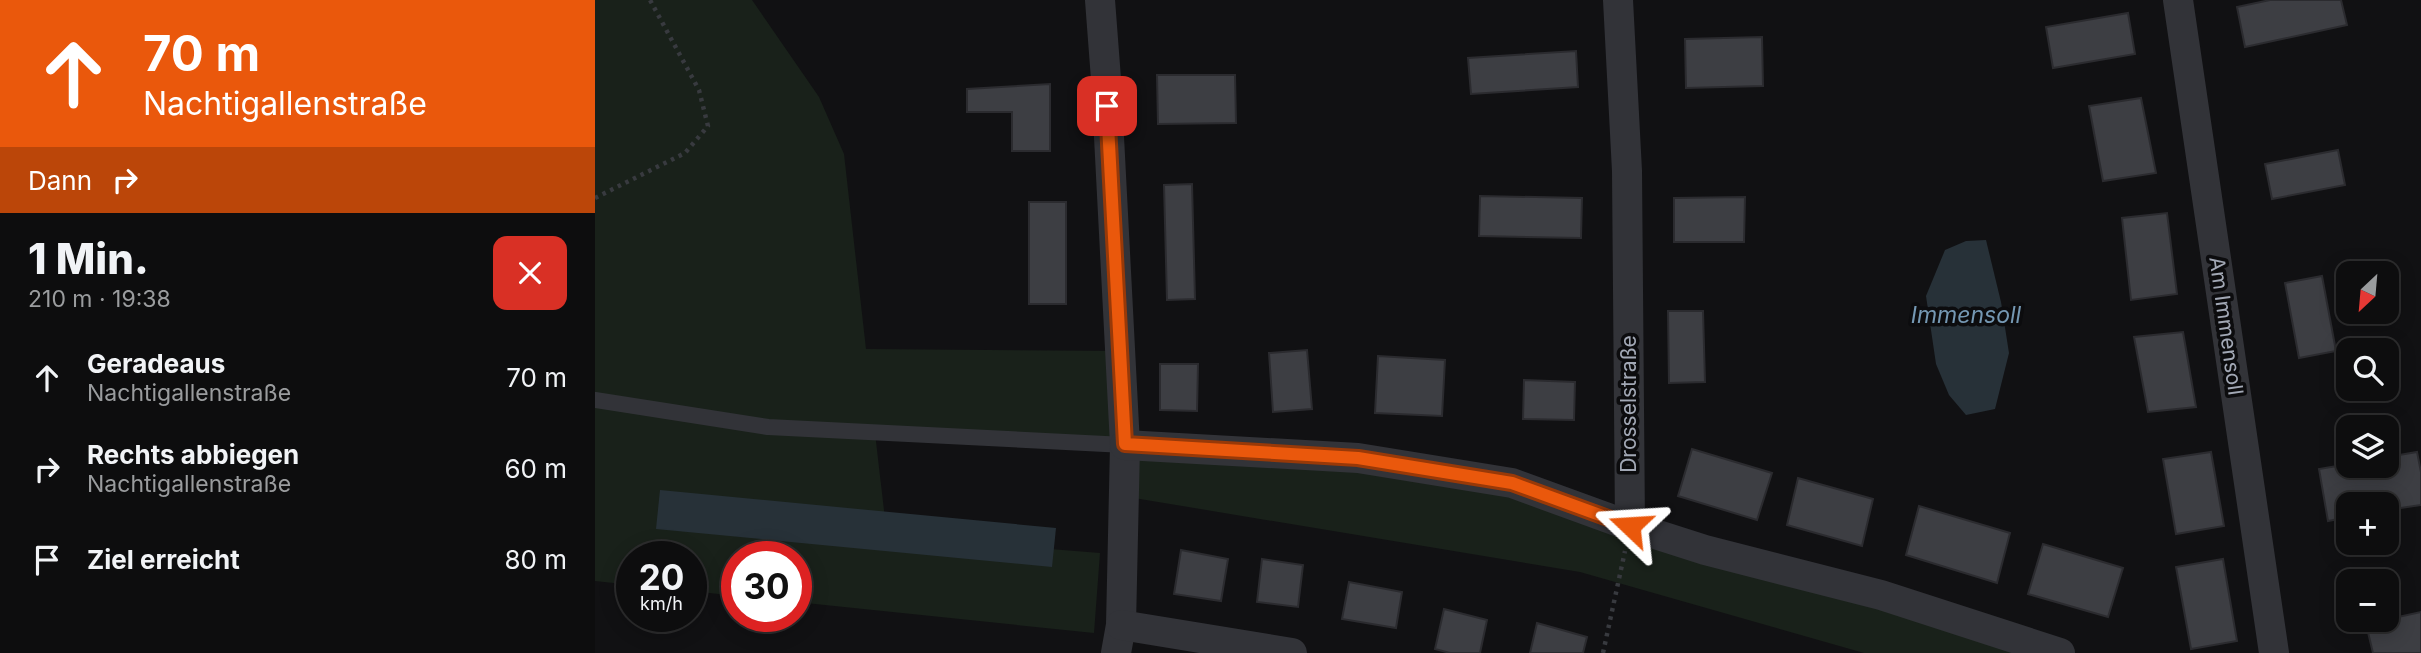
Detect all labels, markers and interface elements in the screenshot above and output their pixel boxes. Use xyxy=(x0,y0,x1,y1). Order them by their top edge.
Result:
text: 70 m xyxy=(143,24,260,83)
icon: ahead xyxy=(28,28,119,119)
pin xyxy=(1077,76,1137,136)
text: Nachtigallenstraße xyxy=(143,84,427,123)
icon: arrive xyxy=(1088,87,1126,125)
icon: right xyxy=(106,161,144,199)
text: Dann xyxy=(28,165,92,196)
text: 1 Min. xyxy=(28,233,149,284)
button: close xyxy=(493,236,567,310)
street label: Am Immensoll xyxy=(2204,255,2249,397)
north arrow xyxy=(2336,261,2399,324)
map controls xyxy=(2336,261,2399,632)
text: 210 m · 19:38 xyxy=(28,285,171,313)
water label: Immensoll xyxy=(1911,301,2022,329)
street label: Drosselstraße xyxy=(1616,335,1641,473)
button: search xyxy=(2336,338,2399,401)
text: Geradeaus xyxy=(87,348,225,379)
icon: ahead xyxy=(28,359,66,397)
text: 70 m xyxy=(506,362,567,393)
text: Nachtigallenstraße xyxy=(87,379,291,407)
button: layers xyxy=(2336,415,2399,478)
text: Rechts abbiegen xyxy=(87,439,299,470)
icon: right xyxy=(28,450,66,488)
text: 60 m xyxy=(504,453,567,484)
text: Nachtigallenstraße xyxy=(87,470,291,498)
position arrow xyxy=(1593,489,1667,563)
button: + xyxy=(2336,492,2399,555)
icon: arrive xyxy=(28,541,66,579)
speed limit sign: 30 xyxy=(721,541,812,632)
text: Ziel erreicht xyxy=(87,544,240,575)
text: 80 m xyxy=(504,544,567,575)
text: 20 xyxy=(639,556,684,598)
button: − xyxy=(2336,569,2399,632)
text: km/h xyxy=(640,593,683,614)

